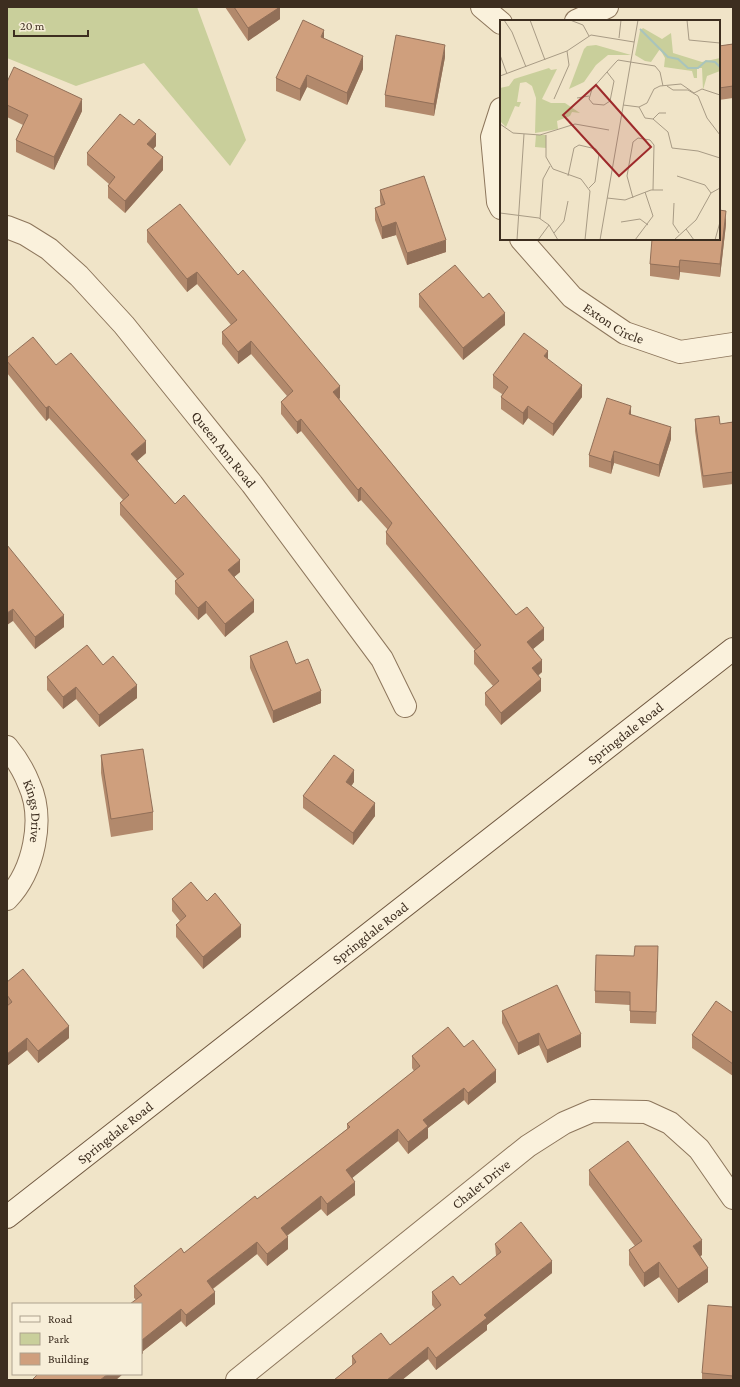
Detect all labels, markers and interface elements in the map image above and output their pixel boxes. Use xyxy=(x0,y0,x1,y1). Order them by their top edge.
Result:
scale bar xyxy=(14,12,88,38)
text: 20 m xyxy=(20,19,45,33)
inset map xyxy=(500,20,720,240)
street label: Exton Circle xyxy=(581,299,646,347)
street label: Queen Ann Road xyxy=(189,408,260,491)
street label: Springdale Road xyxy=(584,698,667,768)
street label: Kings Drive xyxy=(20,777,45,844)
street label: Springdale Road xyxy=(329,898,412,967)
street label: Springdale Road xyxy=(74,1098,156,1167)
street label: Chalet Drive xyxy=(449,1156,513,1212)
legend xyxy=(12,1303,142,1375)
text: Road xyxy=(48,1312,73,1326)
text: Park xyxy=(48,1332,70,1346)
text: Building xyxy=(48,1352,89,1366)

